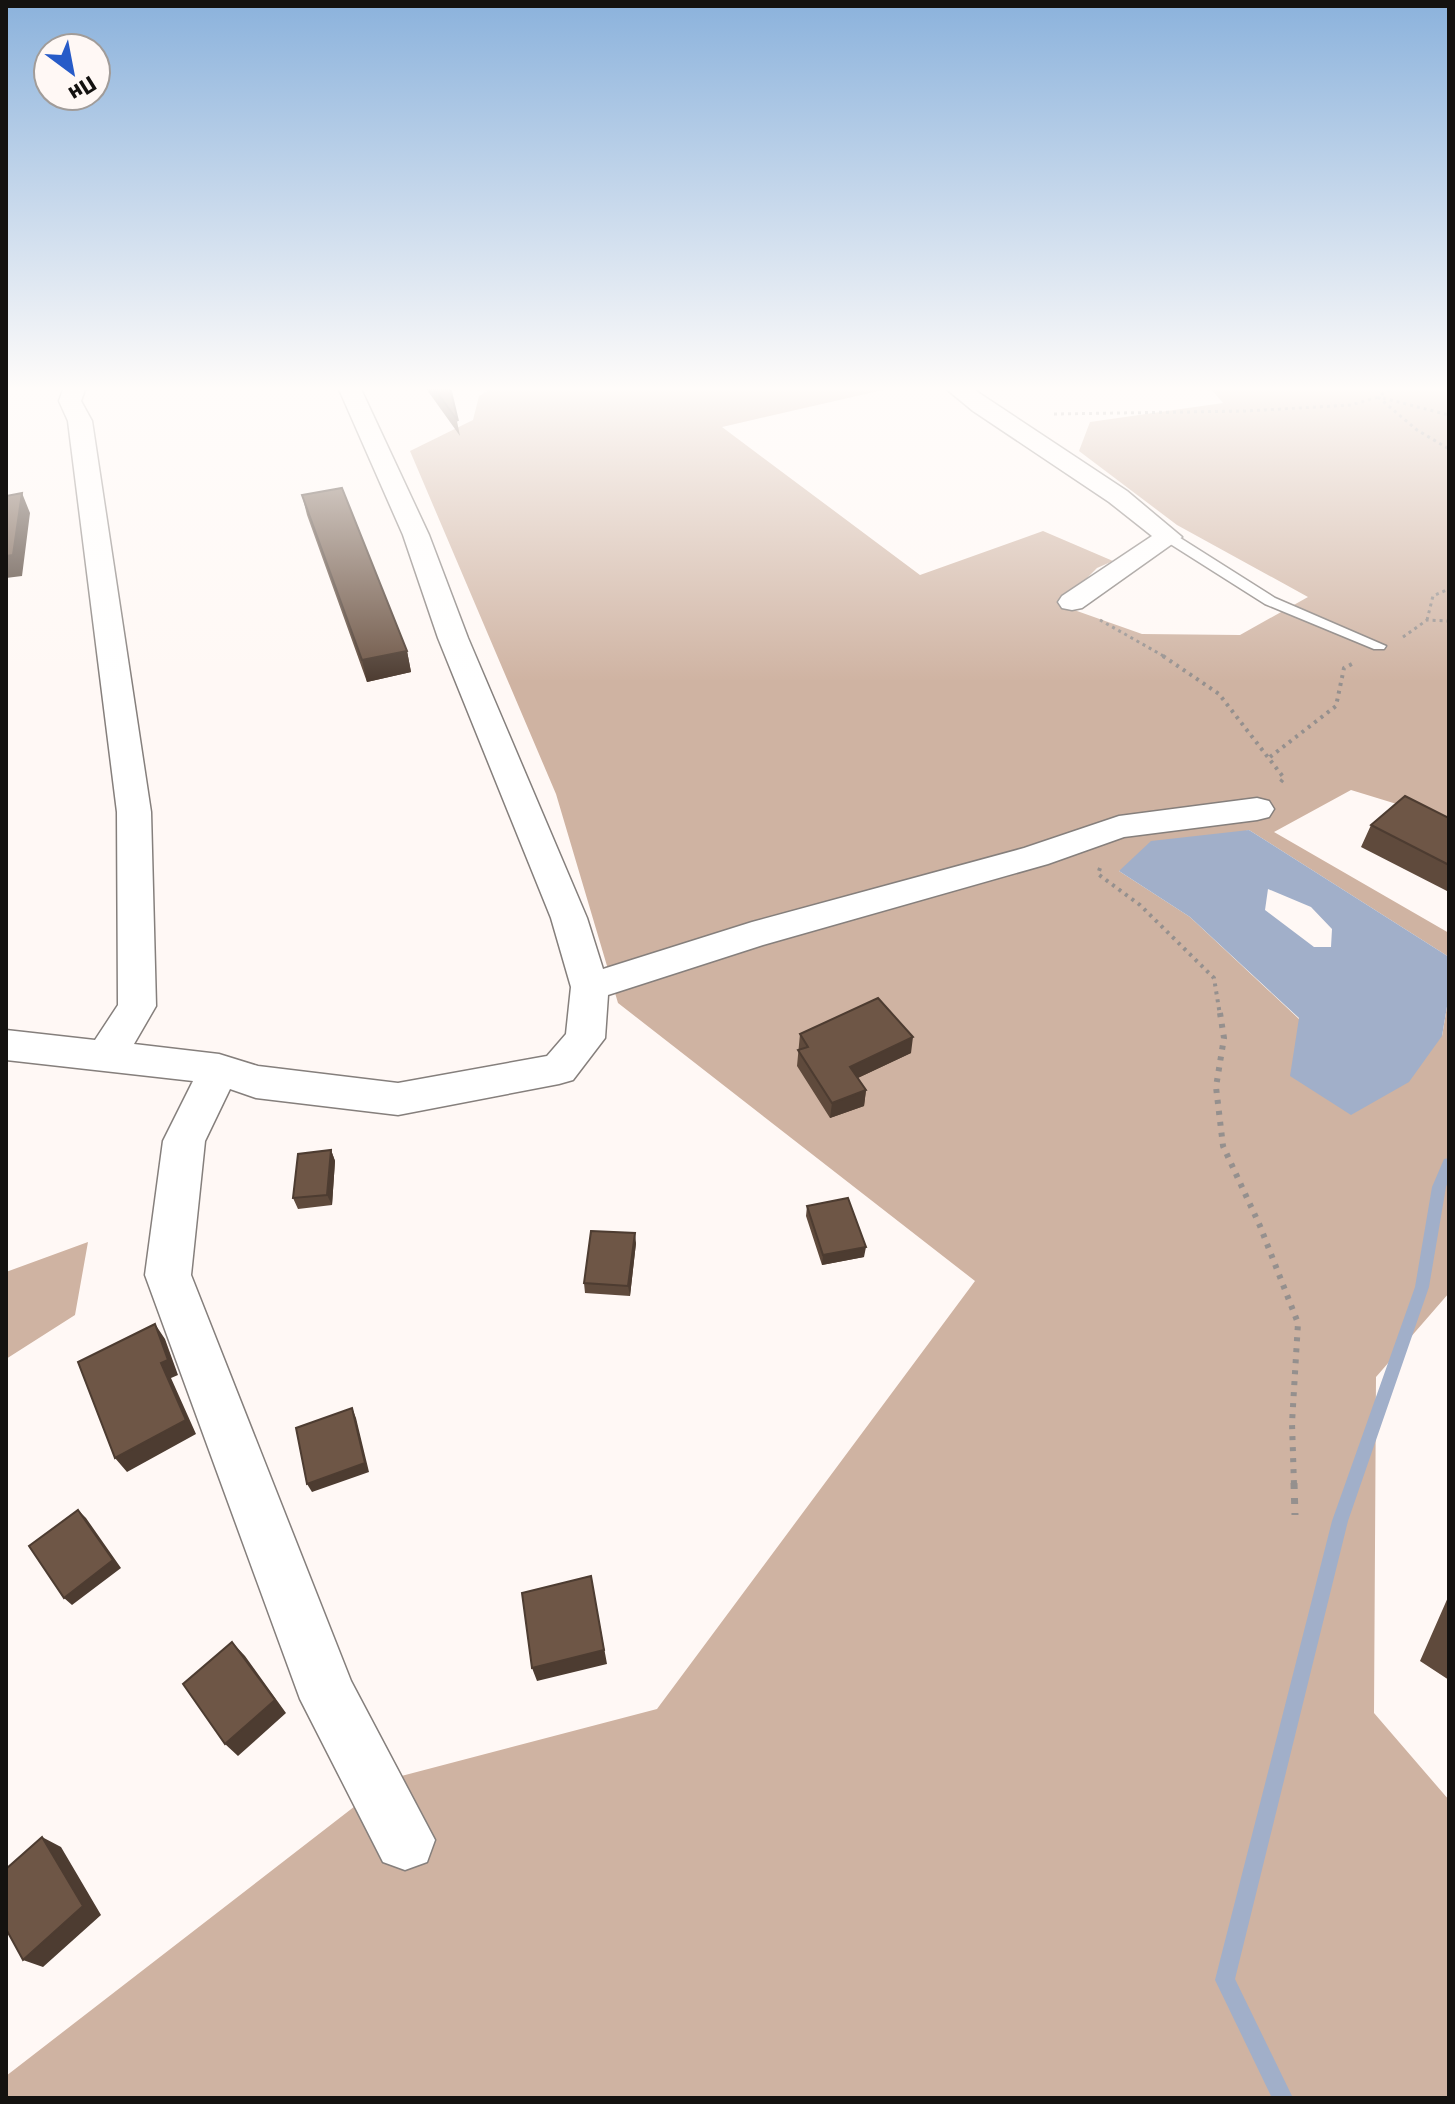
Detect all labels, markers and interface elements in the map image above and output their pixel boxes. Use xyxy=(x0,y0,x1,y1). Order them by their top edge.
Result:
north arrow xyxy=(32,32,112,112)
text: Пн xyxy=(64,70,101,107)

